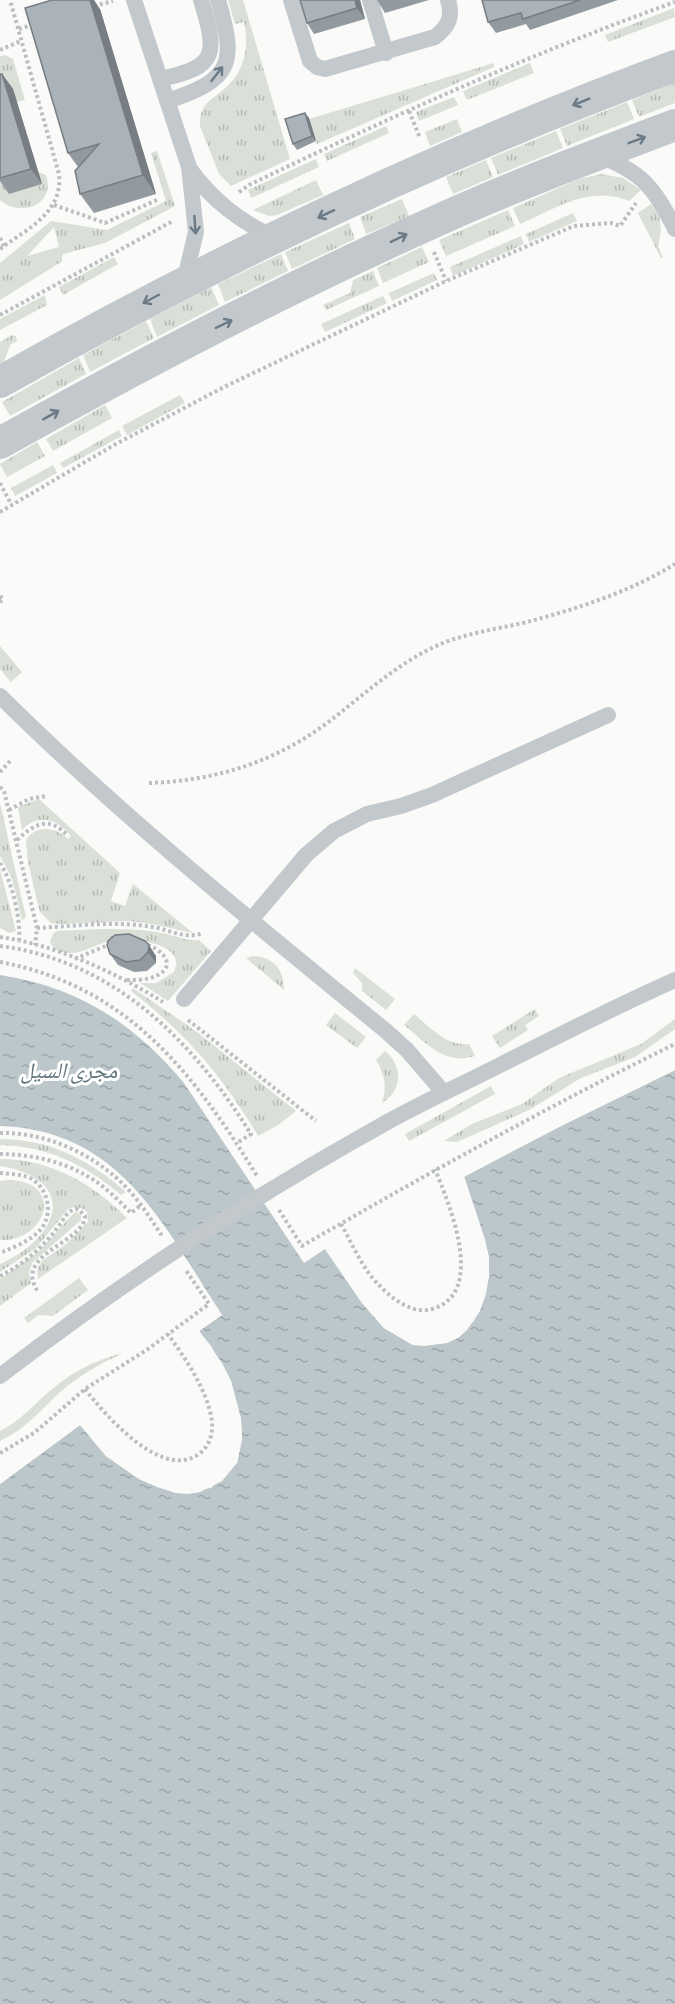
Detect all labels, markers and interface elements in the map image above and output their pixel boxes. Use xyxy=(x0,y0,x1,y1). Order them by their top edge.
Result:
one-way arrow xyxy=(211,66,224,82)
one-way arrow xyxy=(572,97,591,108)
one-way arrow xyxy=(627,133,646,144)
one-way arrow xyxy=(317,209,335,221)
one-way arrow xyxy=(189,215,200,234)
one-way arrow xyxy=(389,232,407,244)
one-way arrow xyxy=(142,294,160,306)
one-way arrow xyxy=(214,317,232,329)
one-way arrow xyxy=(42,408,59,420)
water label: مجرى السيل xyxy=(21,1056,117,1084)

